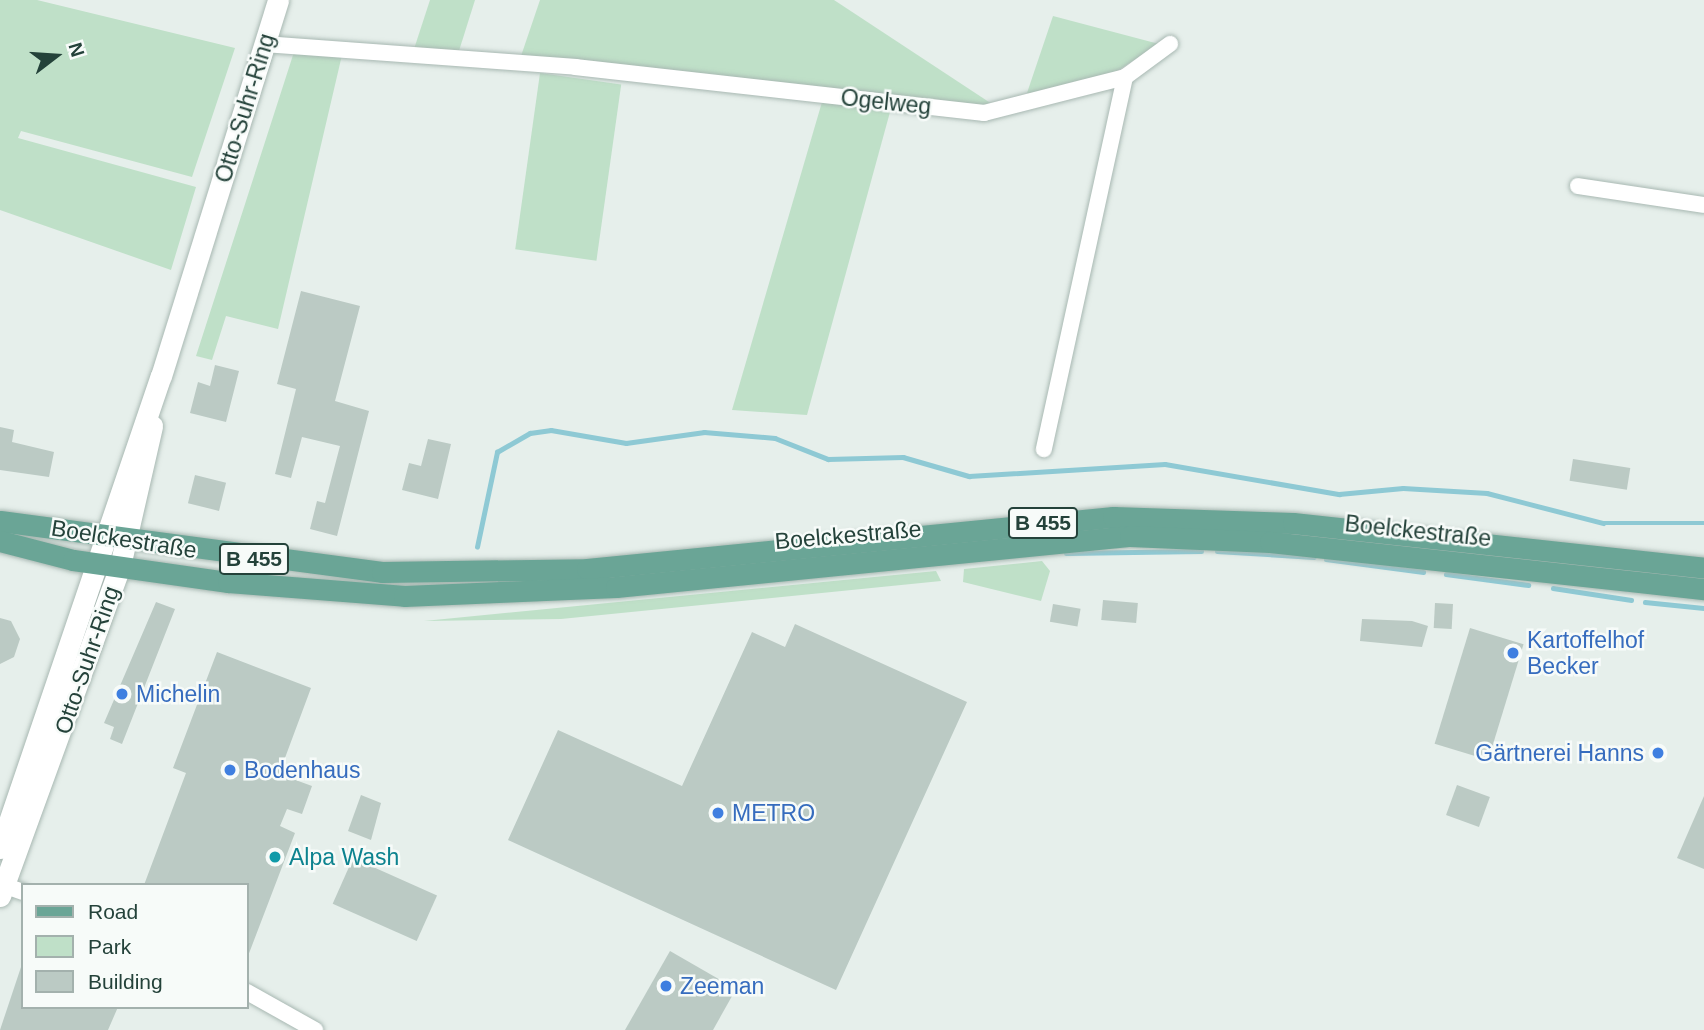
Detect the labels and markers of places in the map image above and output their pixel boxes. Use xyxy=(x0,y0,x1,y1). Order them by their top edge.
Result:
place label: Kartoffelhof Becker xyxy=(1527,626,1644,680)
marker: Kartoffelhof Becker xyxy=(1505,645,1521,661)
place label: Michelin xyxy=(136,680,220,708)
marker: Michelin xyxy=(114,686,130,702)
place label: Gärtnerei Hanns xyxy=(1475,739,1644,767)
marker: Gärtnerei Hanns xyxy=(1650,745,1666,761)
place label: Bodenhaus xyxy=(244,756,360,784)
marker: Bodenhaus xyxy=(222,762,238,778)
place label: METRO xyxy=(732,799,815,827)
marker: METRO xyxy=(710,805,726,821)
place label: Alpa Wash xyxy=(289,843,399,871)
marker: Alpa Wash xyxy=(267,849,283,865)
place label: Zeeman xyxy=(680,972,764,1000)
marker: Zeeman xyxy=(658,978,674,994)

